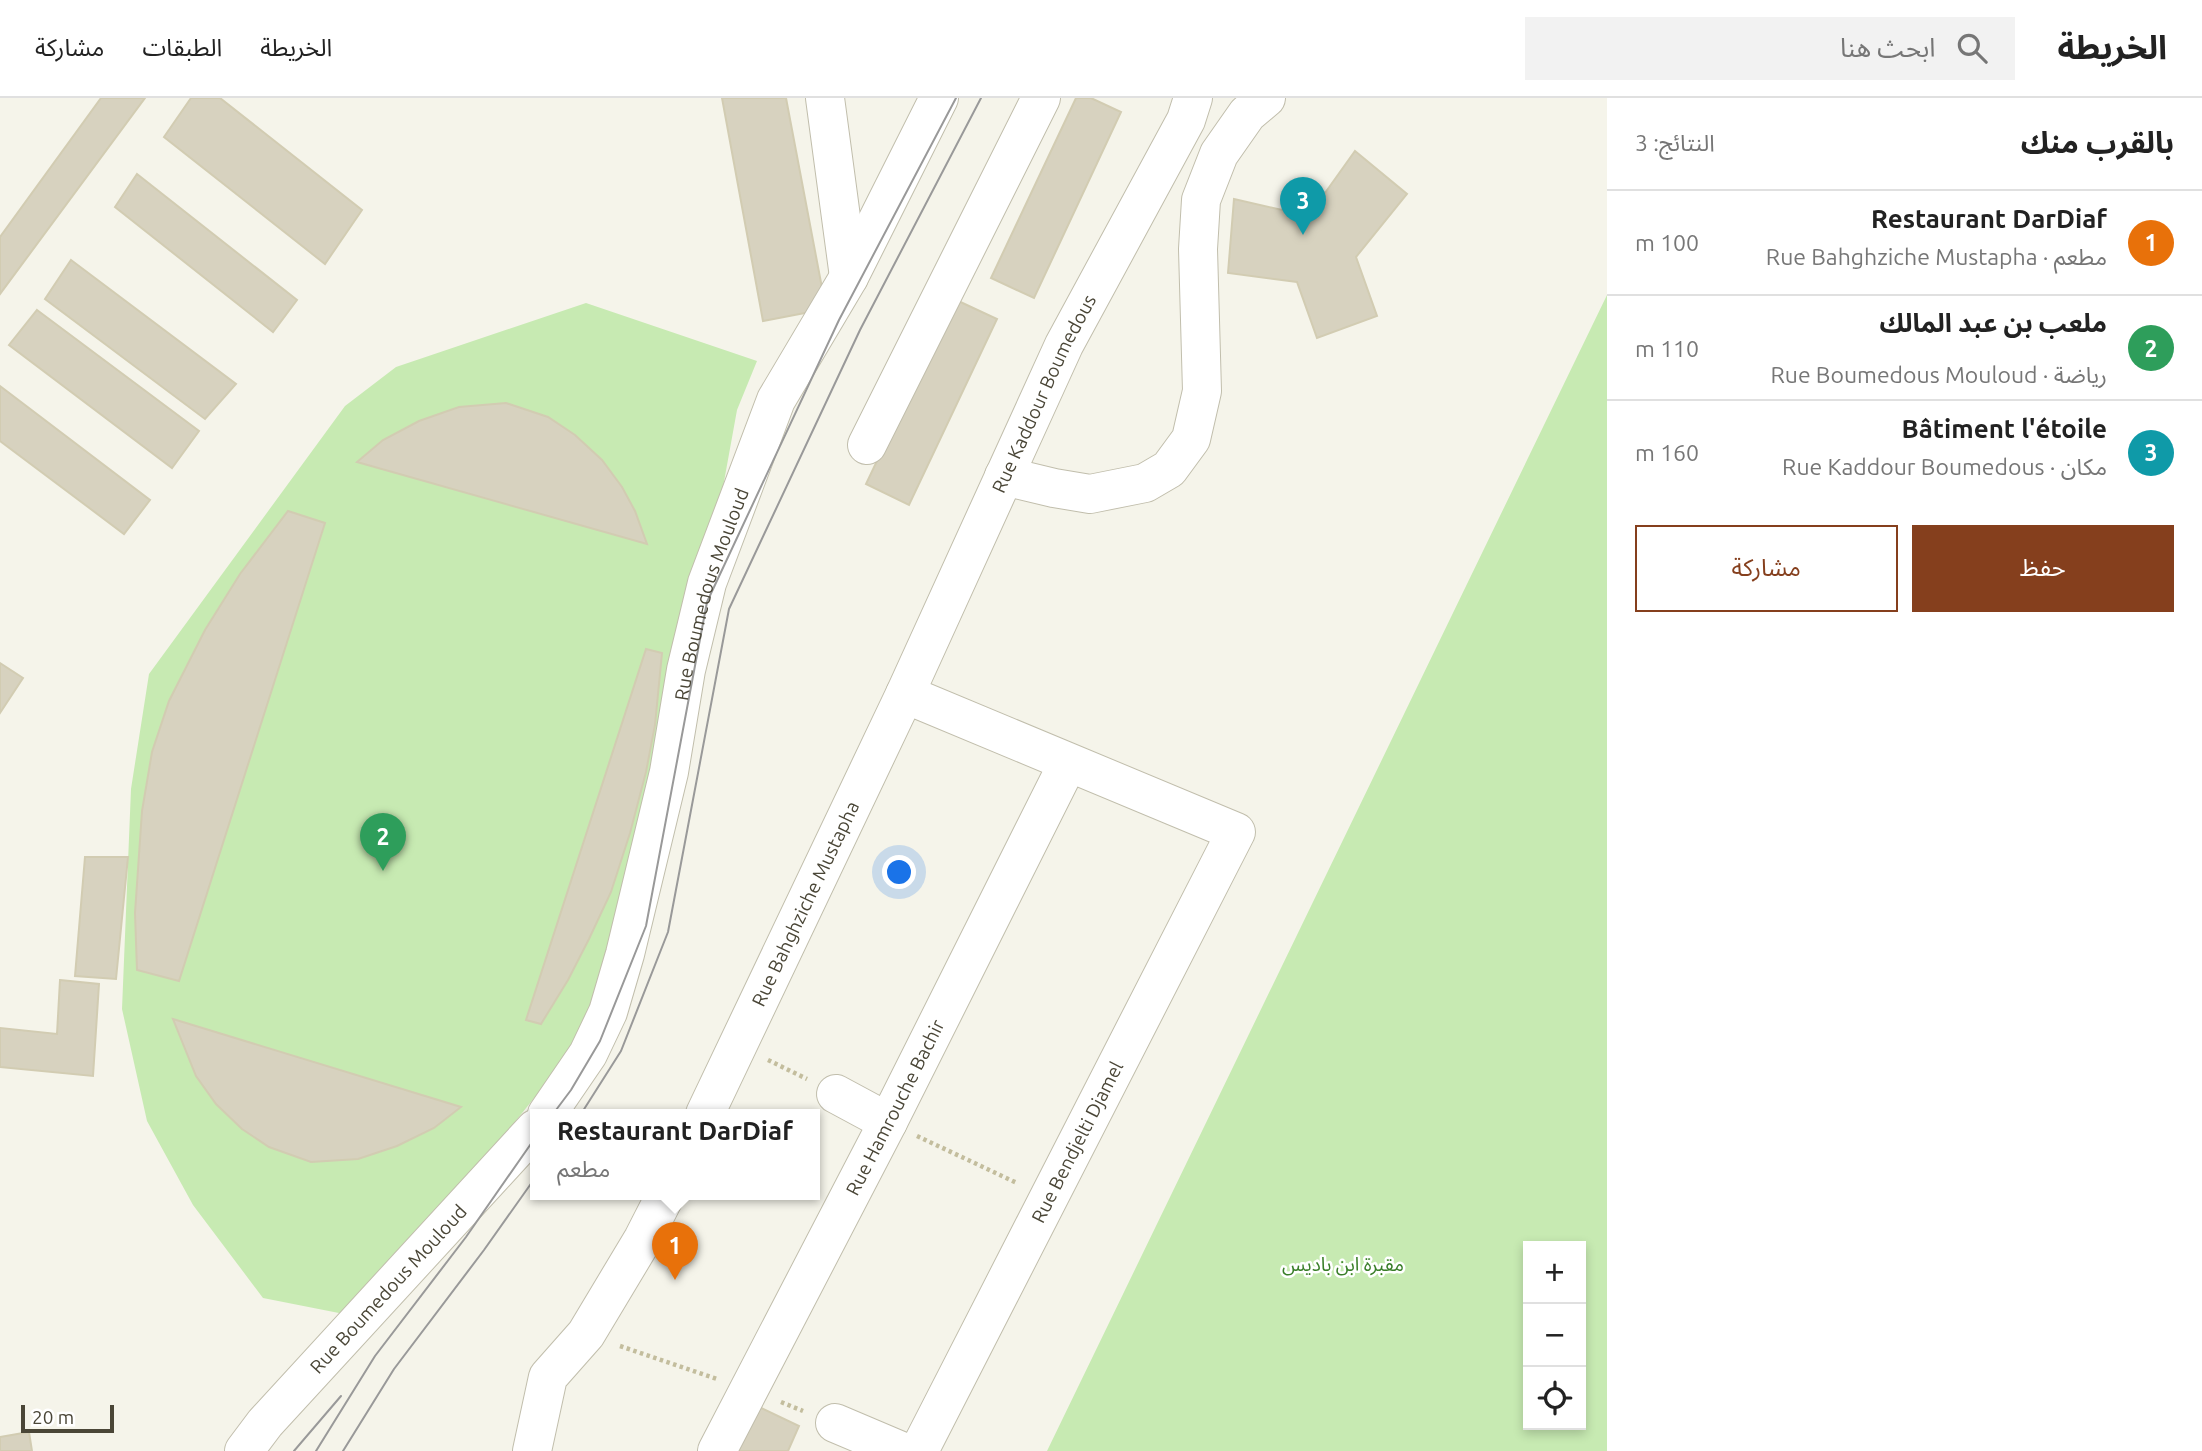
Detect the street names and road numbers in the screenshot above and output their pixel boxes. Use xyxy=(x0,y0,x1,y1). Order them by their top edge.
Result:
street label: Rue Kaddour Boumedous xyxy=(987,291,1100,496)
street label: Rue Boumedous Mouloud xyxy=(670,485,753,702)
street label: Rue Bahghziche Mustapha xyxy=(747,798,863,1010)
street label: Rue Hamrouche Bachir xyxy=(841,1016,949,1199)
street label: Rue Bendjelti Djamel xyxy=(1027,1058,1127,1226)
street label: Rue Boumedous Mouloud xyxy=(305,1200,471,1378)

